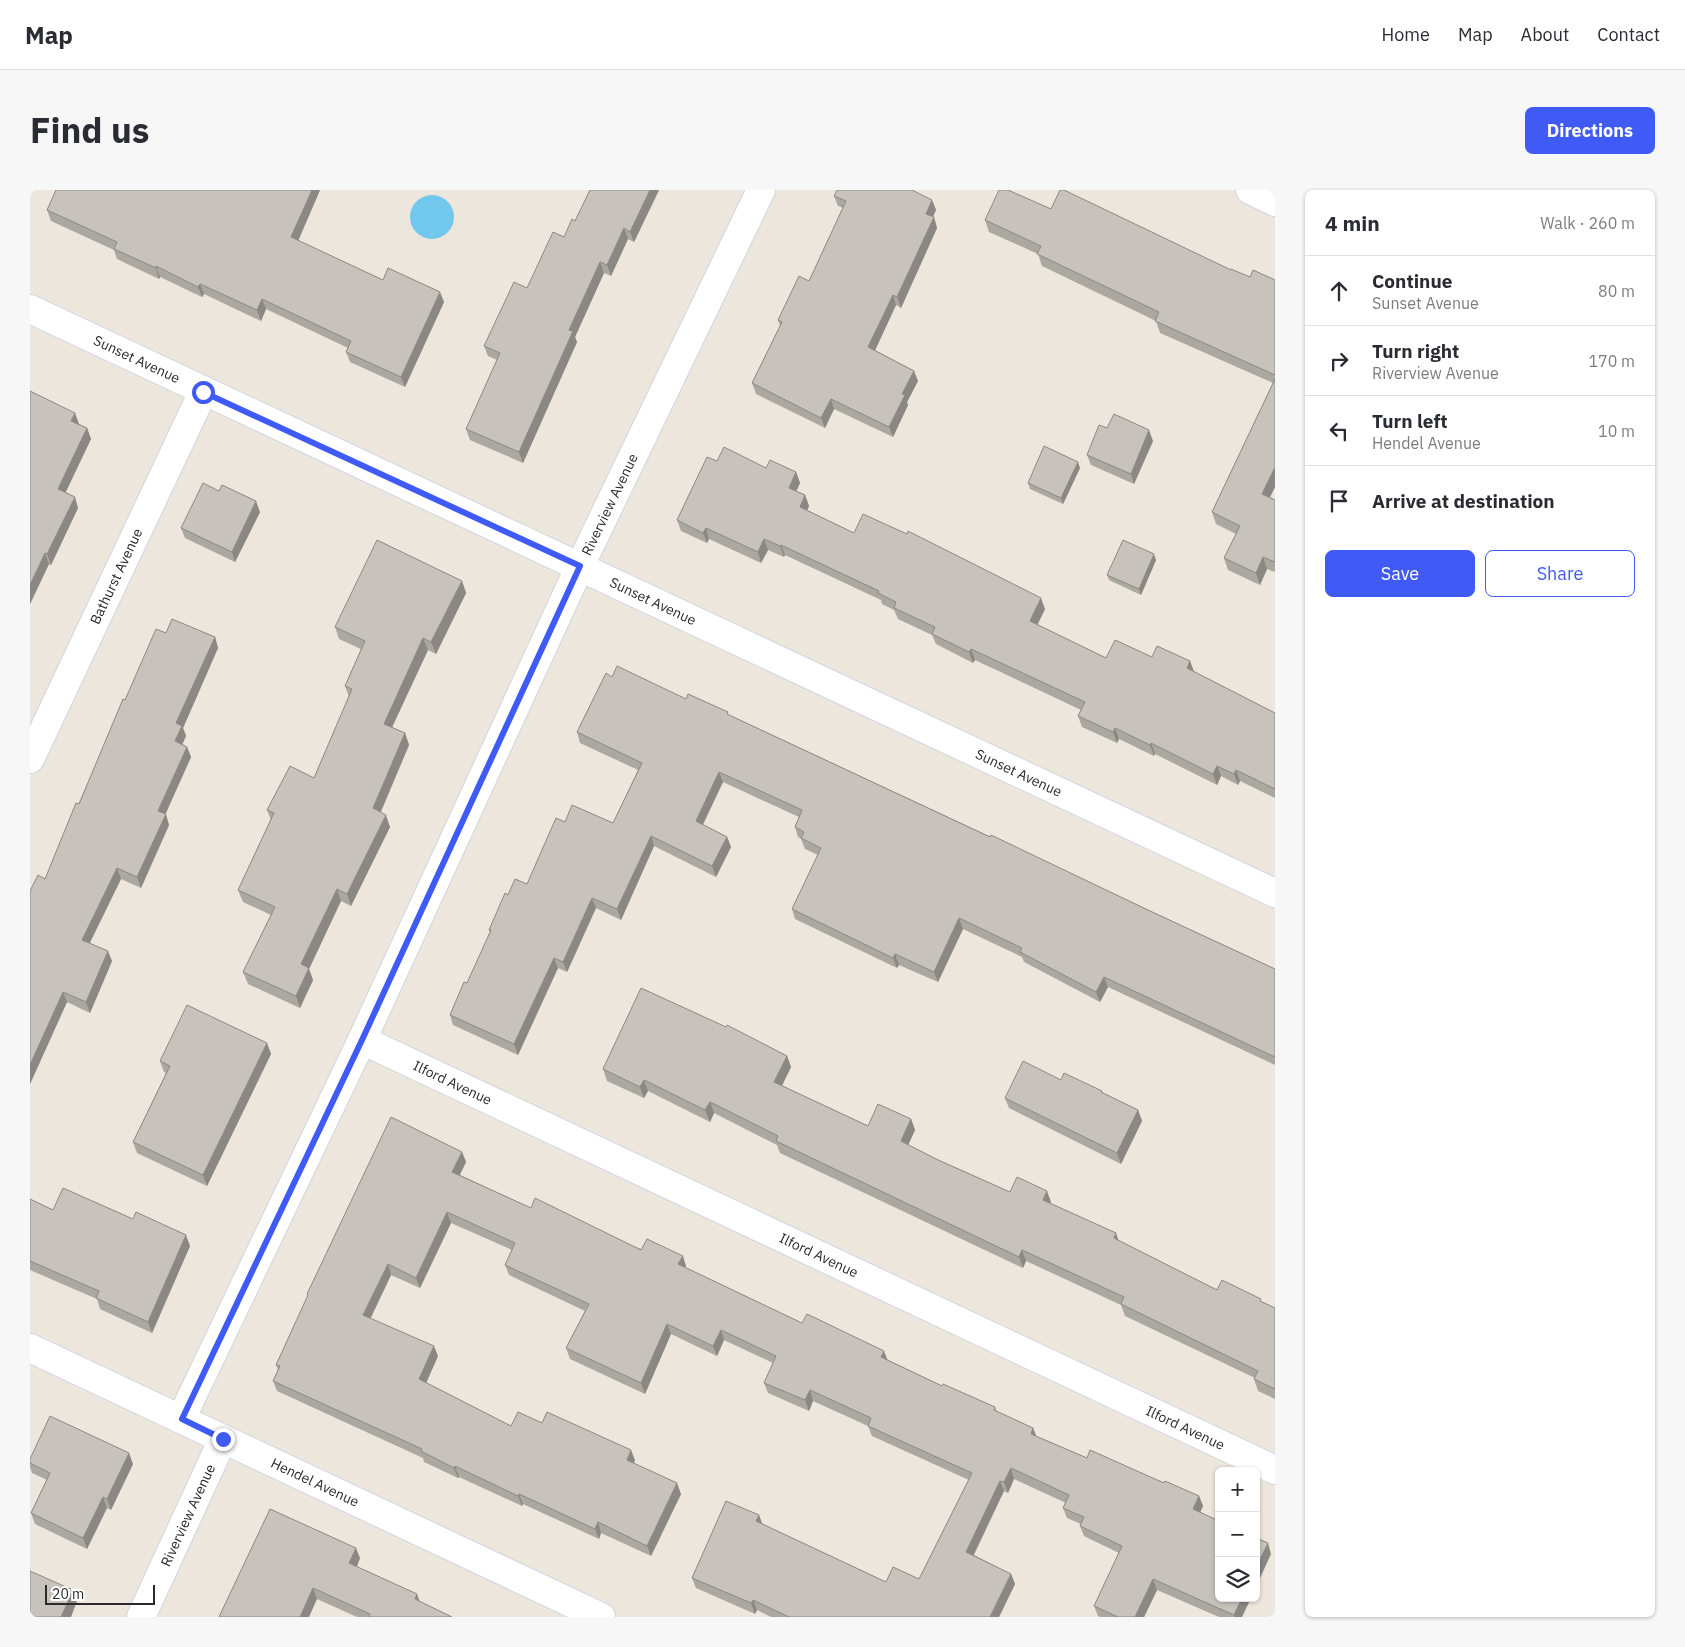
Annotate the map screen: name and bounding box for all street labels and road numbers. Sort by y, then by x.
street label: Sunset Avenue [91,331,183,387]
street label: Riverview Avenue [577,450,642,558]
street label: Bathurst Avenue [86,525,147,627]
street label: Sunset Avenue [607,573,699,629]
street label: Sunset Avenue [972,745,1065,801]
street label: Ilford Avenue [410,1056,495,1109]
street label: Ilford Avenue [777,1229,861,1282]
street label: Ilford Avenue [1143,1401,1228,1454]
street label: Hendel Avenue [268,1454,362,1511]
street label: Riverview Avenue [156,1461,219,1569]

